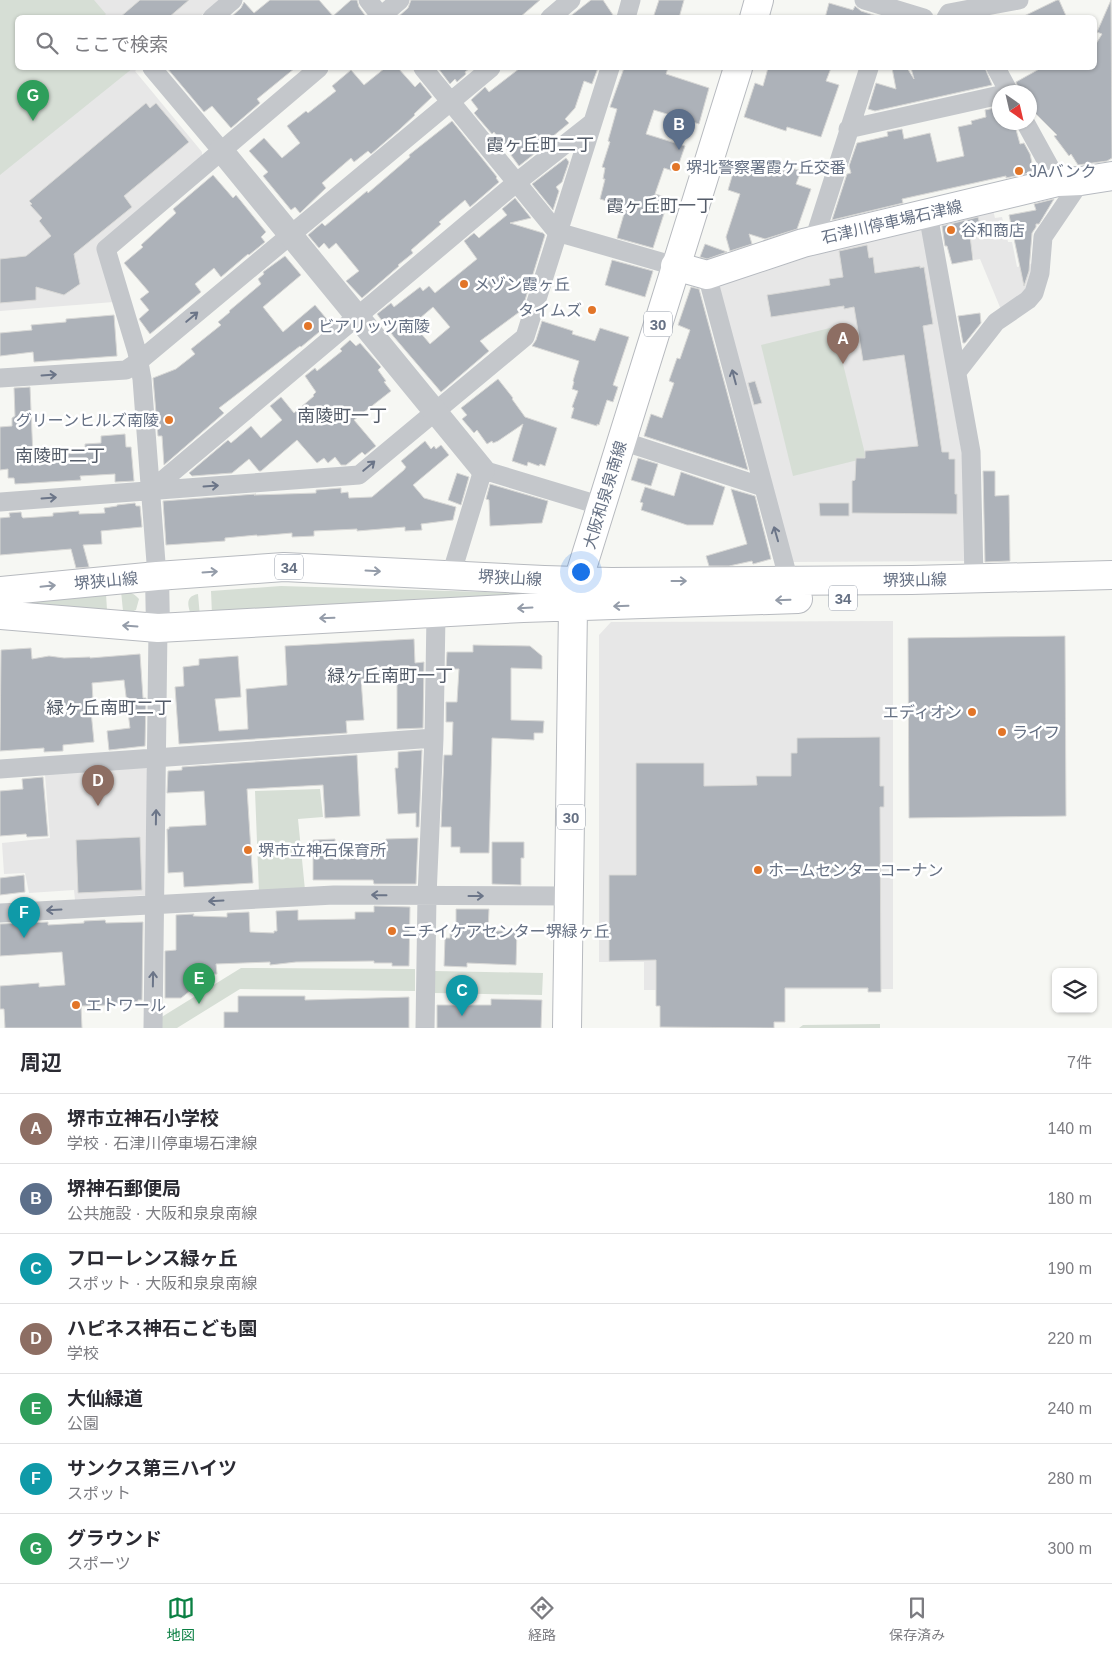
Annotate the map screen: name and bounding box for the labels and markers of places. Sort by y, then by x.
pin: G [17,80,49,121]
pin: B [663,109,695,150]
place label: 堺北警察署霞ケ丘交番 [686,159,846,176]
marker: 堺北警察署霞ケ丘交番 [670,161,682,173]
place label: JAバンク [1029,163,1096,180]
marker: JAバンク [1013,165,1025,177]
place label: 谷和商店 [961,222,1025,239]
marker: 谷和商店 [945,224,957,236]
place label: メゾン霞ヶ丘 [474,276,570,293]
marker: メゾン霞ヶ丘 [458,278,470,290]
place label: タイムズ [518,302,582,319]
marker: タイムズ [586,304,598,316]
place label: ビアリッツ南陵 [318,318,430,335]
marker: ビアリッツ南陵 [302,320,314,332]
pin: A [827,323,859,364]
place label: グリーンヒルズ南陵 [16,412,159,429]
marker: グリーンヒルズ南陵 [163,414,175,426]
place label: エディオン [883,704,962,721]
marker: エディオン [966,706,978,718]
place label: ライフ [1012,724,1060,741]
marker: ライフ [996,726,1008,738]
pin: D [82,765,114,806]
place label: 堺市立神石保育所 [258,842,386,859]
marker: 堺市立神石保育所 [242,844,254,856]
place label: ホームセンターコーナン [768,862,944,879]
marker: ホームセンターコーナン [752,864,764,876]
pin: F [8,897,40,938]
place label: ニチイケアセンター堺緑ヶ丘 [402,923,610,940]
marker: ニチイケアセンター堺緑ヶ丘 [386,925,398,937]
pin: E [183,963,215,1004]
pin: C [446,975,478,1016]
place label: エトワール [86,997,166,1014]
marker: エトワール [70,999,82,1011]

